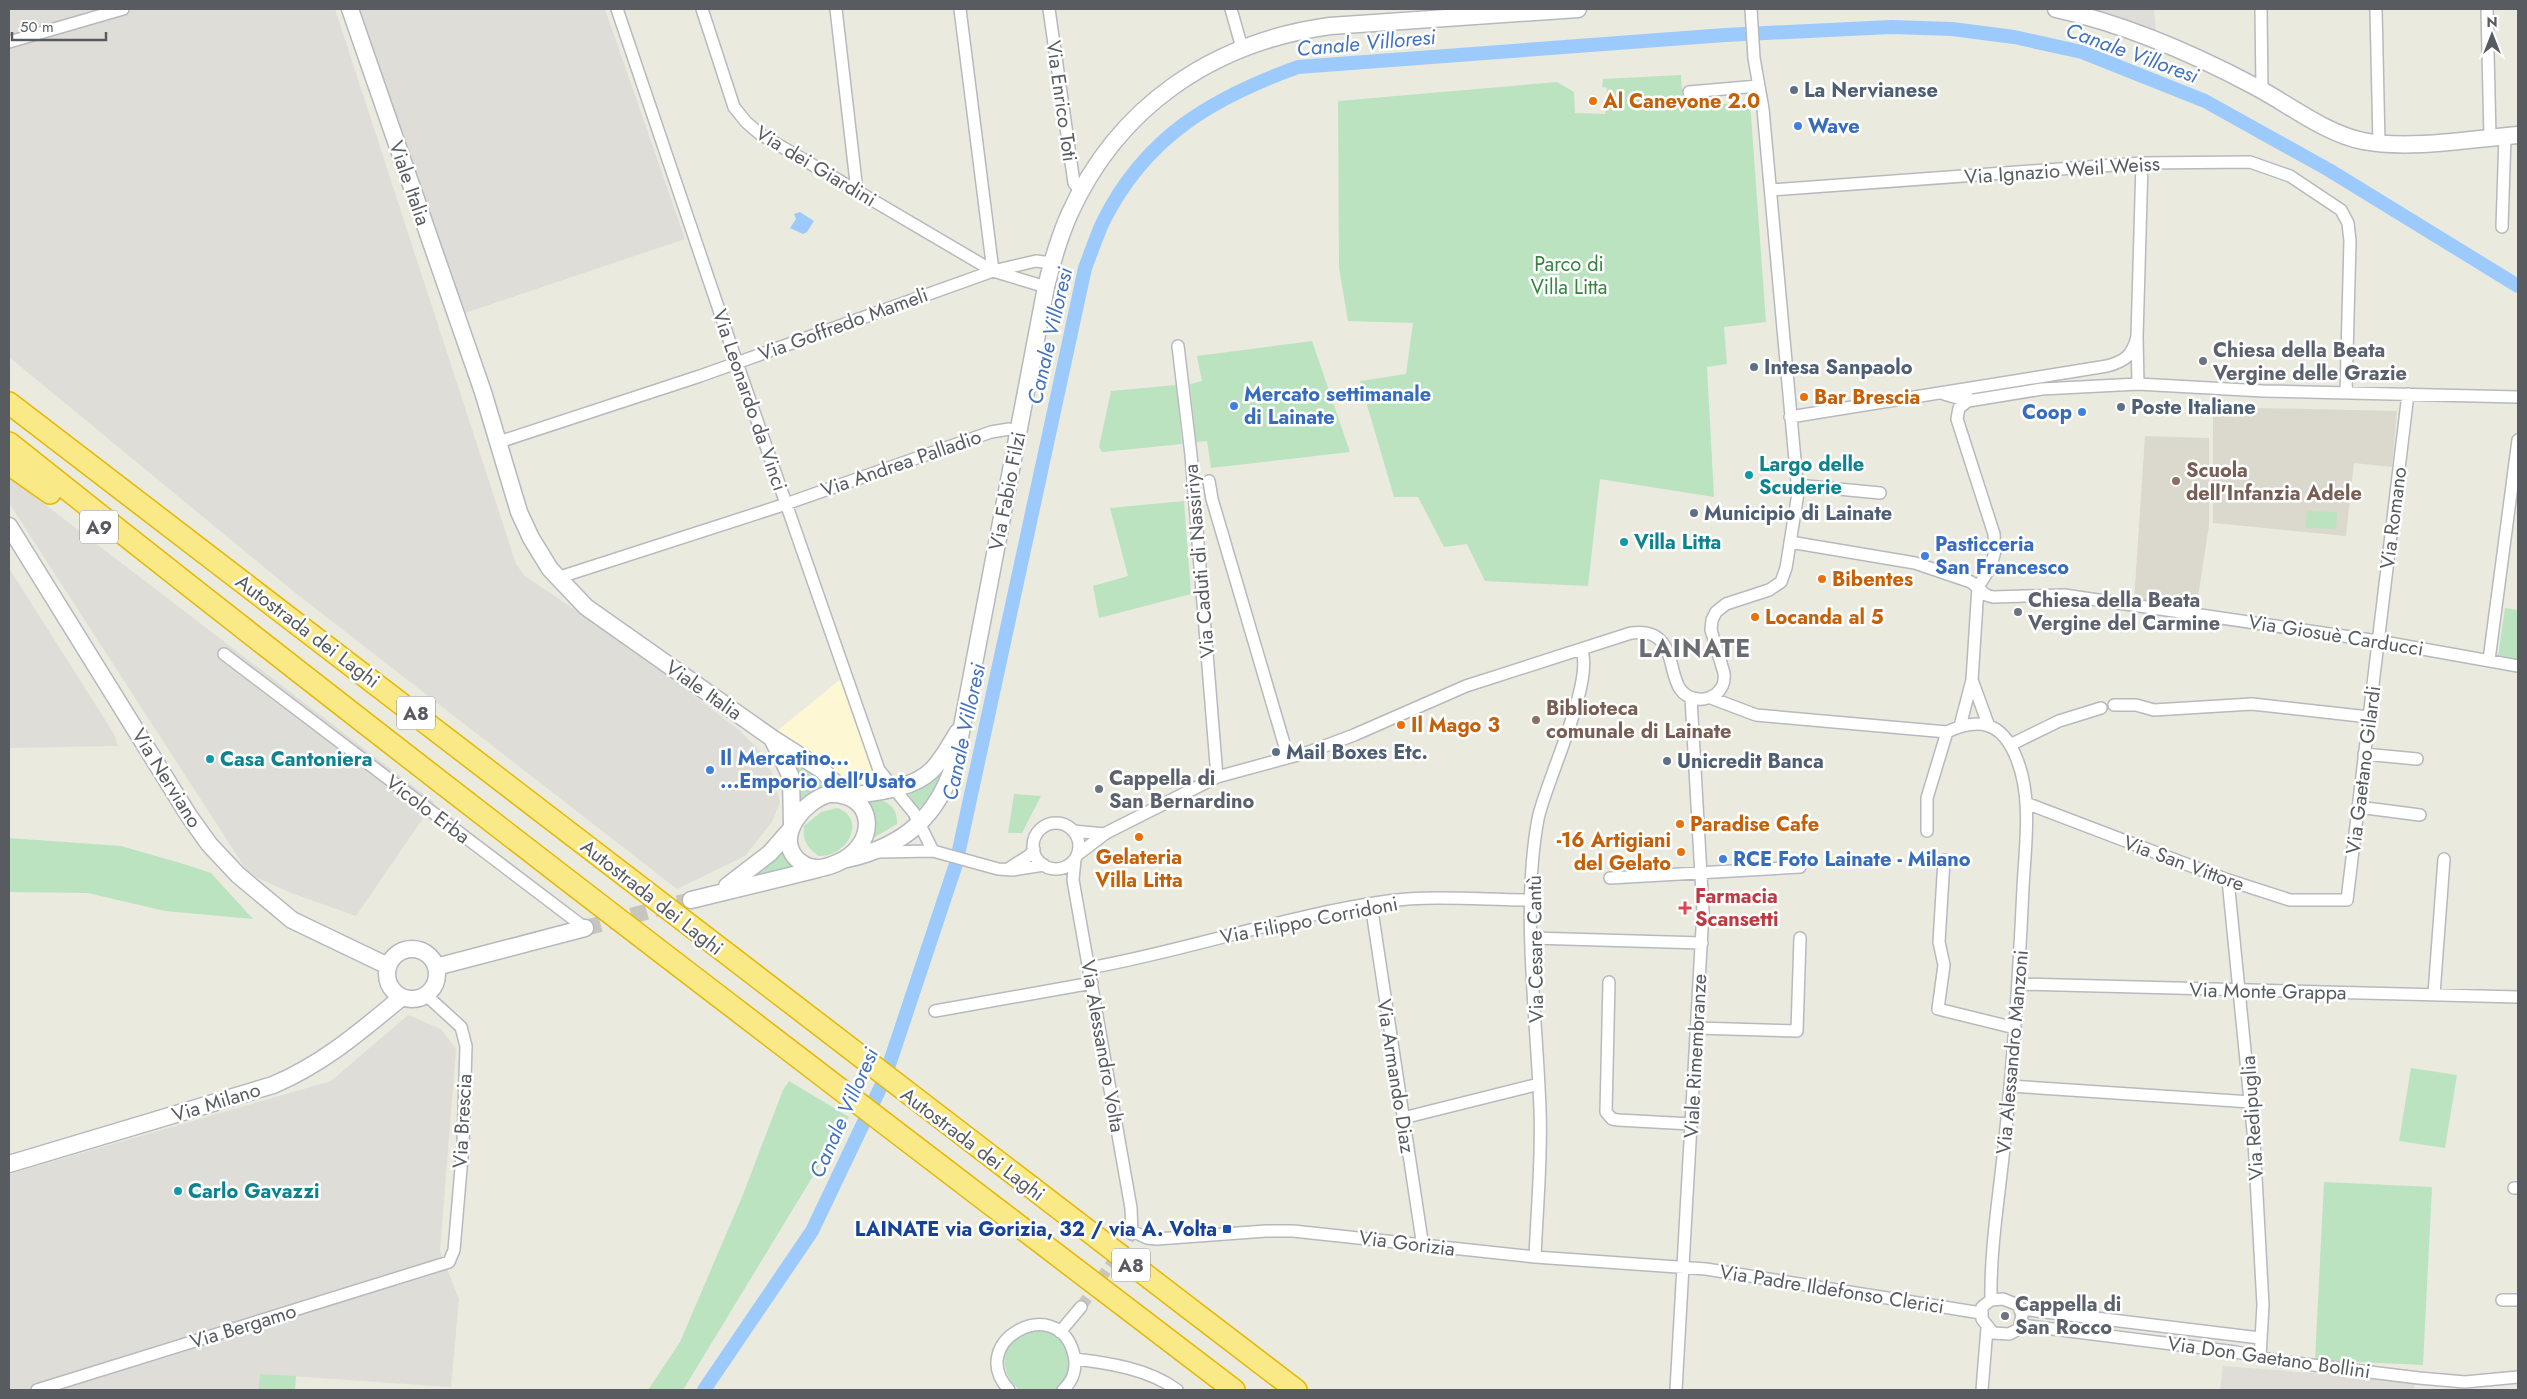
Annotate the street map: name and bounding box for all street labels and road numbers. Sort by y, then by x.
street label: Via Enrico Toti [1039,39,1084,164]
street label: Via dei Giardini [750,119,882,214]
street label: Viale Italia [382,137,438,229]
street label: Via Ignazio Weil Weiss [1963,149,2161,192]
street label: Via Goffredo Mameli [754,280,932,369]
street label: Via Leonardo da Vinci [705,306,794,495]
street label: Via Andrea Palladio [817,422,985,505]
street label: Via Fabio Filzi [982,429,1033,553]
street label: Via Caduti di Nassiriya [1177,463,1222,659]
street label: Via Romano [2373,465,2414,571]
road number: A9 [80,511,118,544]
street label: Autostrada dei Laghi [229,567,386,695]
street label: Via Giosuè Carducci [2246,607,2426,664]
street label: Viale Italia [659,653,748,727]
street label: Via Gaetano Gilardi [2339,684,2388,856]
road number: A8 [397,696,435,730]
street label: Via Nerviano [125,723,209,834]
street label: Vicolo Erba [379,768,476,851]
street label: Via San Vittore [2119,828,2248,899]
street label: Autostrada dei Laghi [574,832,729,962]
street label: Via Cesare Cantù [1520,875,1551,1023]
street label: Via Filippo Corridoni [1218,889,1400,952]
street label: Via Alessandro Manzoni [1989,949,2036,1155]
street label: Via Alessandro Volta [1073,958,1132,1135]
street label: Viale Rimembranze [1677,973,1714,1139]
street label: Via Monte Grappa [2189,976,2347,1007]
street label: Via Armando Diaz [1369,997,1422,1155]
street label: Via Redipuglia [2234,1055,2271,1181]
street label: Via Brescia [446,1073,479,1169]
street label: Via Milano [168,1075,264,1130]
street label: Autostrada dei Laghi [894,1080,1051,1208]
street label: Via Gorizia [1357,1223,1457,1264]
road number: A8 [1112,1248,1150,1282]
street label: Via Padre Ildefonso Clerici [1718,1257,1946,1322]
street label: Via Bergamo [187,1297,300,1356]
street label: Via Don Gaetano Bollini [2166,1329,2372,1386]

